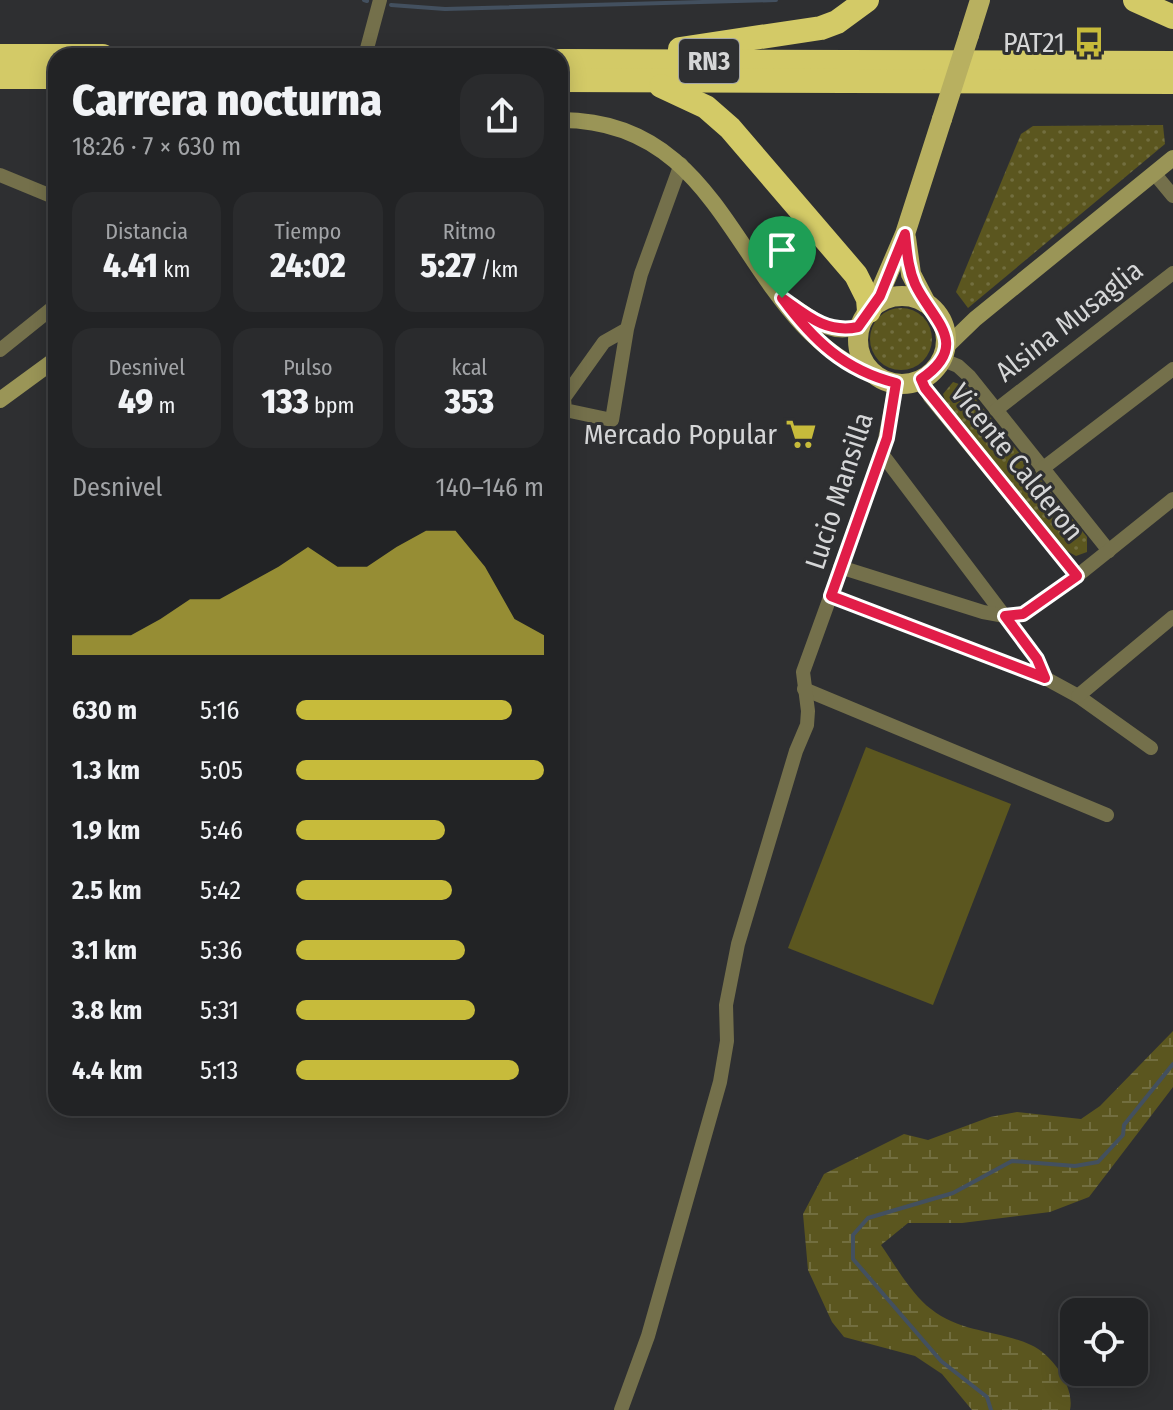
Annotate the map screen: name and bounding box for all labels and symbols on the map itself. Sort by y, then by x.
bus stop icon: PAT21 [1072,25,1106,59]
place label: PAT21 [1003,26,1065,59]
road number: RN3 [679,39,739,83]
pin [748,216,816,298]
street label: Alsina Musaglia [989,253,1149,389]
street label: Vicente Calderon [944,377,1090,547]
street label: Lucio Mansilla [798,409,880,573]
supermarket icon: Mercado Popular [784,417,818,451]
place label: Mercado Popular [584,418,777,451]

